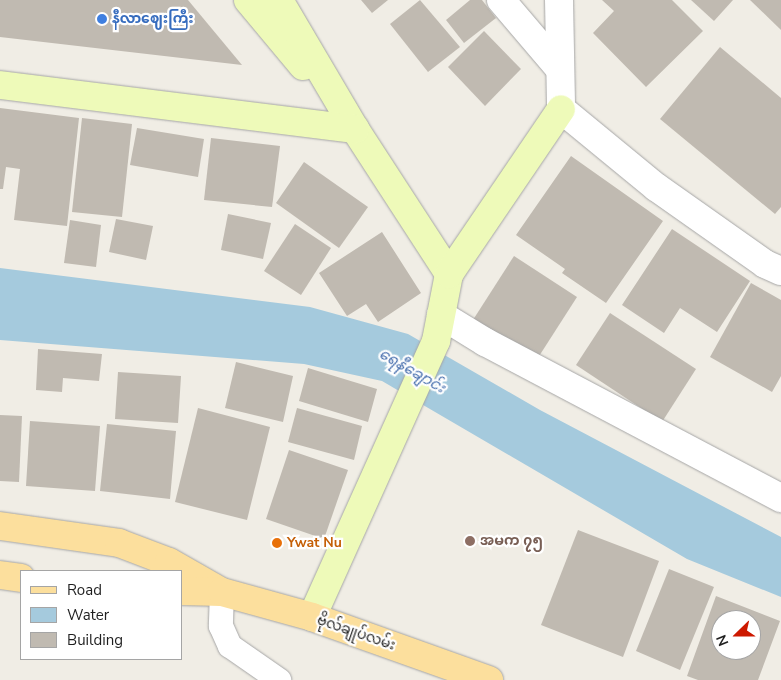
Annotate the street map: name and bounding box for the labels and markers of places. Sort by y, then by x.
place label: နီလာ‌ဈေးကြီး [112,11,194,27]
marker: နီလာ‌ဈေးကြီး [96,13,108,25]
place label: အမက ၇၅ [480,533,543,549]
place label: Ywat Nu [287,535,342,551]
marker: အမက ၇၅ [464,535,476,547]
marker: Ywat Nu [271,537,283,549]

